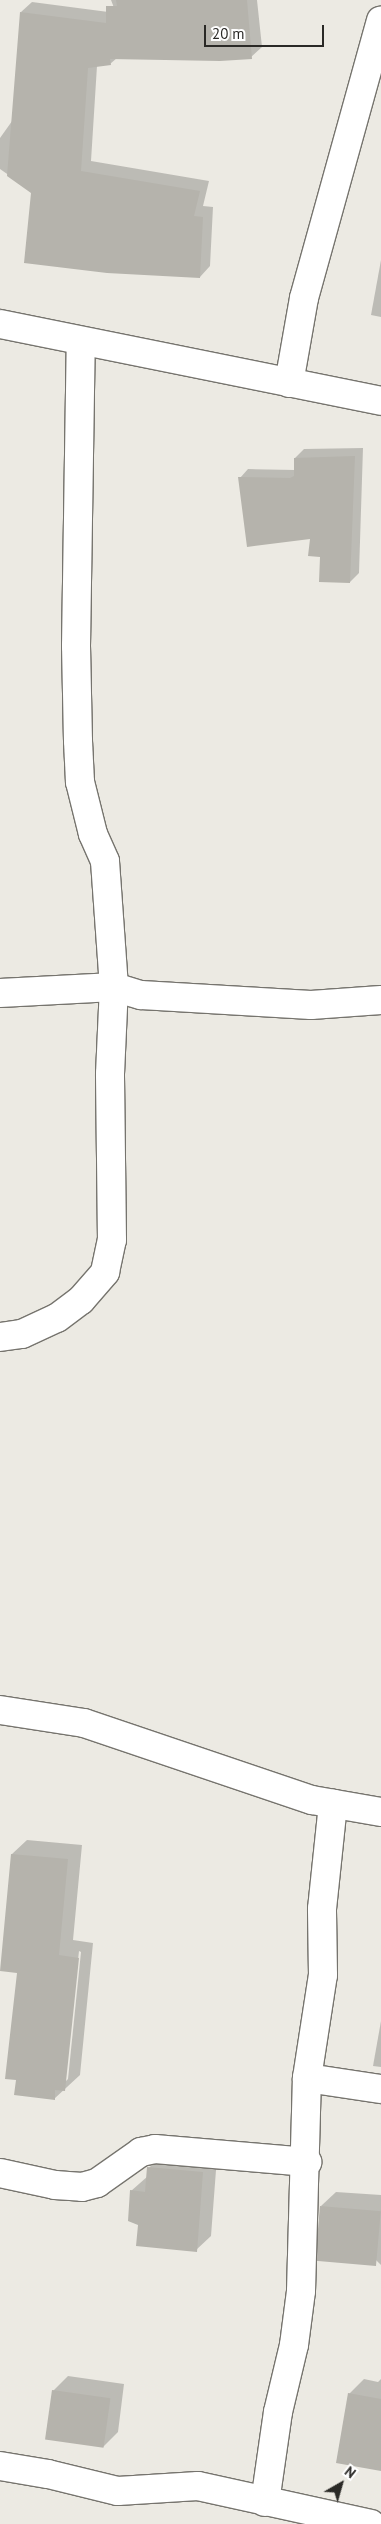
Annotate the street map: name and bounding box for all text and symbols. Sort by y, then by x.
scale bar [206,15,326,47]
text: 20 m [212,24,245,43]
north arrow [316,2459,366,2509]
text: N [341,2462,359,2482]

